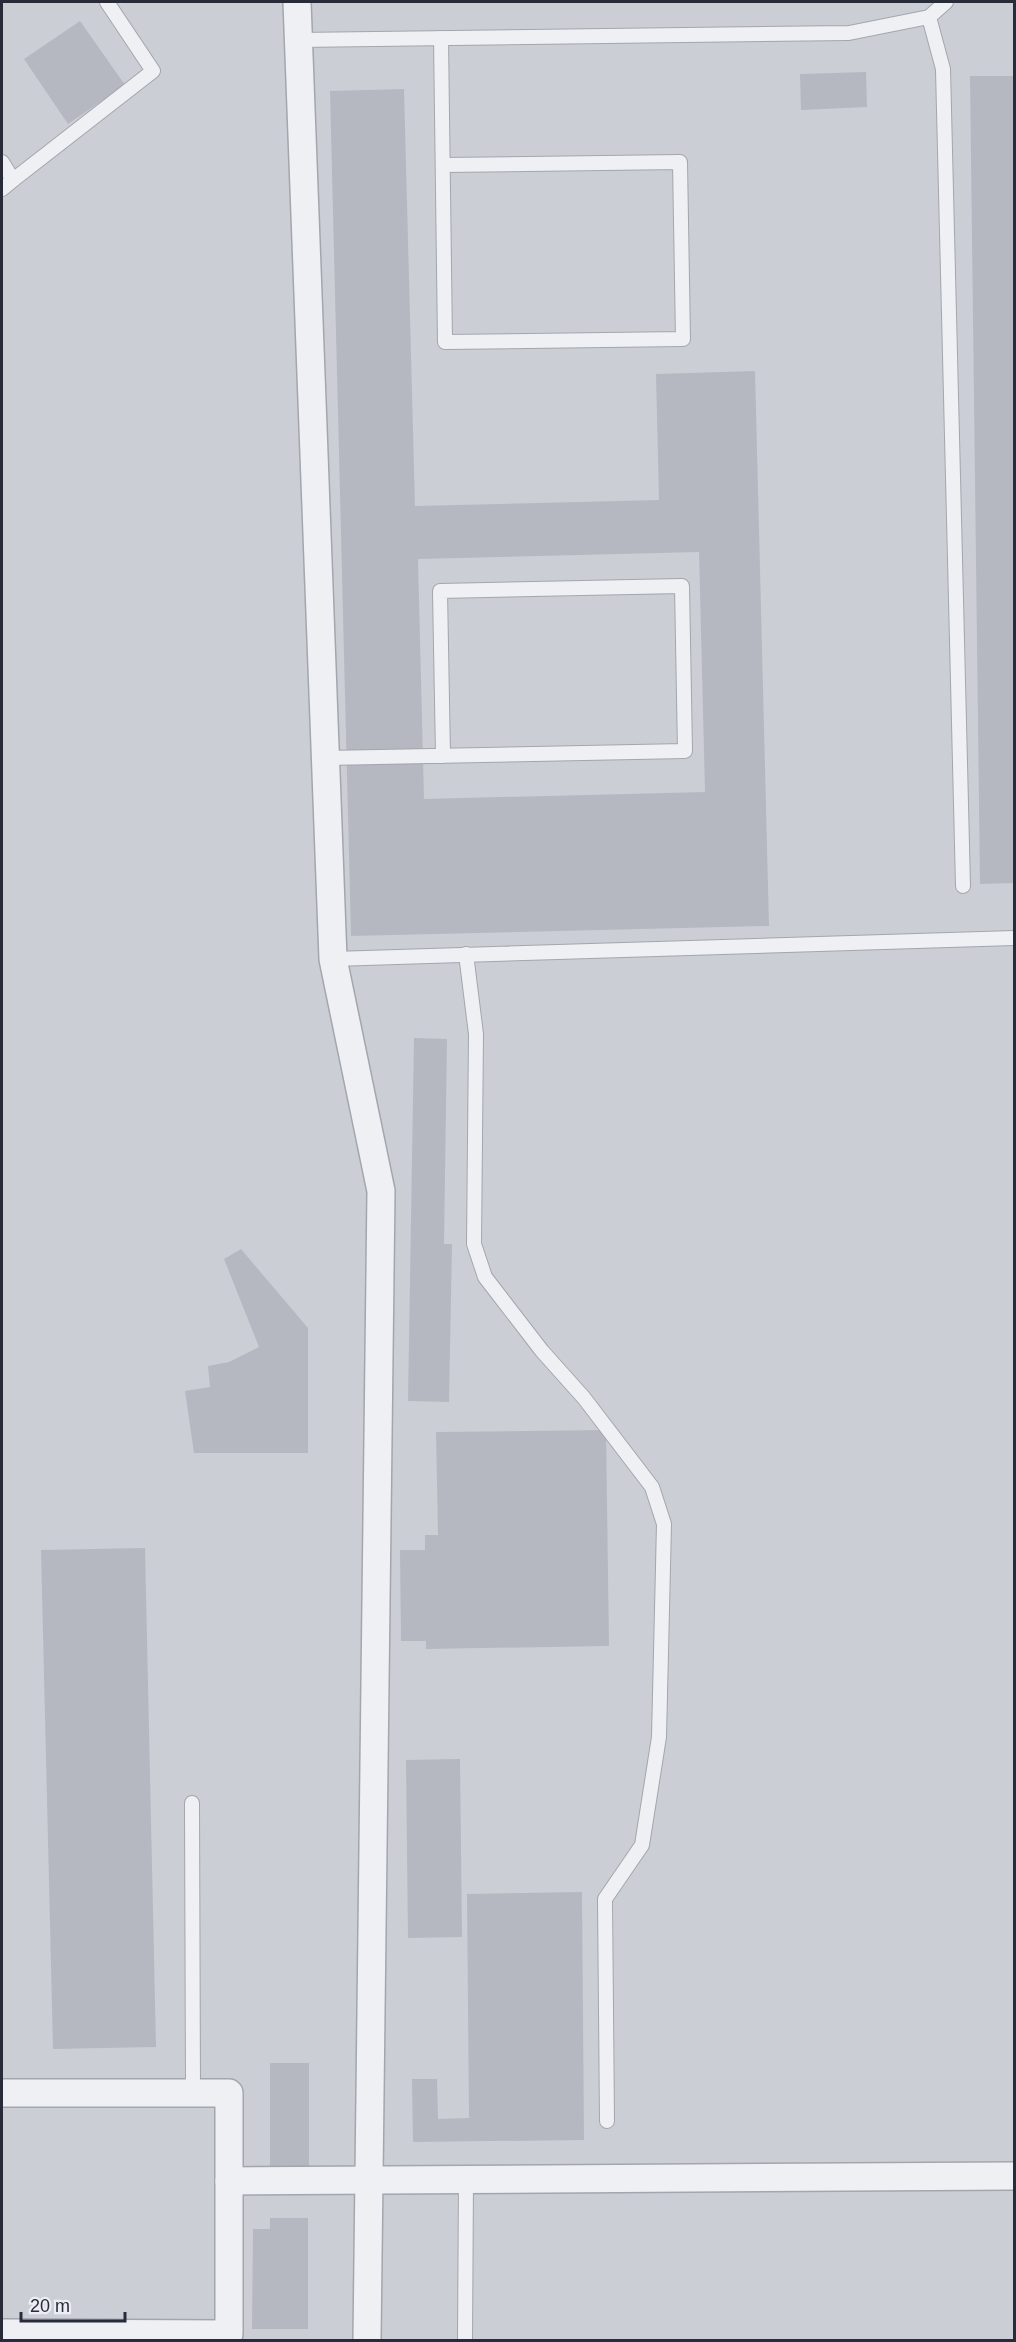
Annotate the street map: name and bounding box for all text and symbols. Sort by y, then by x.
scale bar [21,2285,124,2323]
text: 20 m [30,2296,70,2316]

